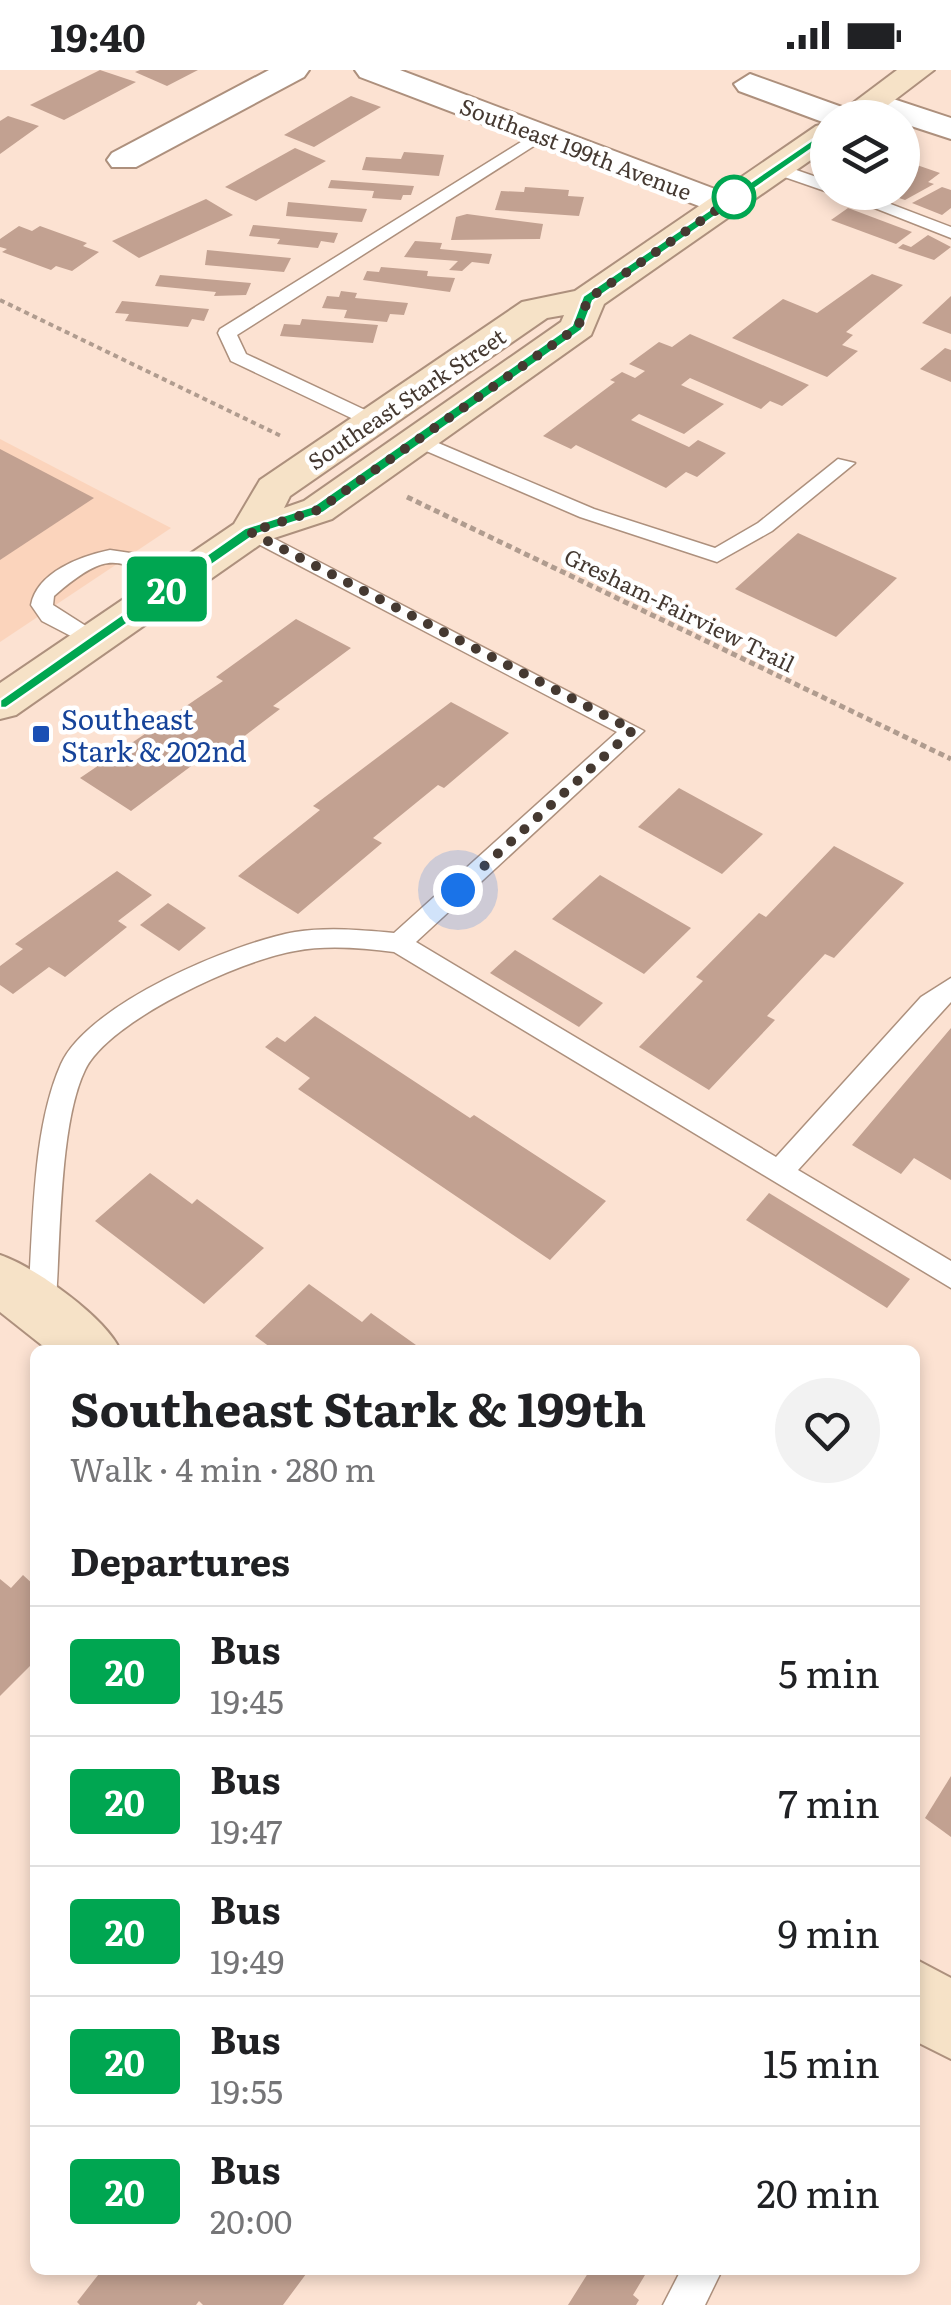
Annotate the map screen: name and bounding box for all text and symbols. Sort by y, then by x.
text: 19:40 [50,7,146,64]
street label: Southeast 199th Avenue [455,89,697,207]
map controls [810,100,920,210]
button: layers [810,100,920,210]
unlabelled marker [713,176,755,218]
street label: Southeast Stark Street [300,319,512,477]
street label: Gresham-Fairview Trail [559,539,801,679]
line badge: 20 [122,556,212,622]
text: 20 [147,563,187,615]
place label: Southeast Stark & 202nd [61,697,247,771]
marker: Southeast Stark & 202nd [30,723,52,745]
your location [433,865,483,915]
text: Southeast Stark & 199th [70,1371,646,1442]
button: heart [775,1378,880,1483]
text: Walk · 4 min · 280 m [70,1444,376,1492]
text: Departures [70,1531,290,1588]
text: Bus [210,1619,281,1676]
text: 5 min [778,1643,880,1700]
text: 20 [105,1645,145,1697]
text: 19:45 [210,1676,284,1724]
text: Bus [210,1749,281,1806]
text: 7 min [778,1773,880,1830]
text: 20 [105,1775,145,1827]
text: 19:47 [210,1806,283,1854]
text: Bus [210,1879,281,1936]
text: 9 min [778,1903,880,1960]
text: 20 [105,1905,145,1957]
text: 19:49 [210,1936,284,1984]
text: Bus [210,2009,281,2066]
text: 15 min [763,2033,880,2090]
text: 20 [105,2035,145,2087]
text: 19:55 [210,2066,283,2114]
text: Bus [210,2139,281,2196]
text: 20 min [756,2163,880,2220]
text: 20 [105,2165,145,2217]
text: 20:00 [210,2196,292,2244]

